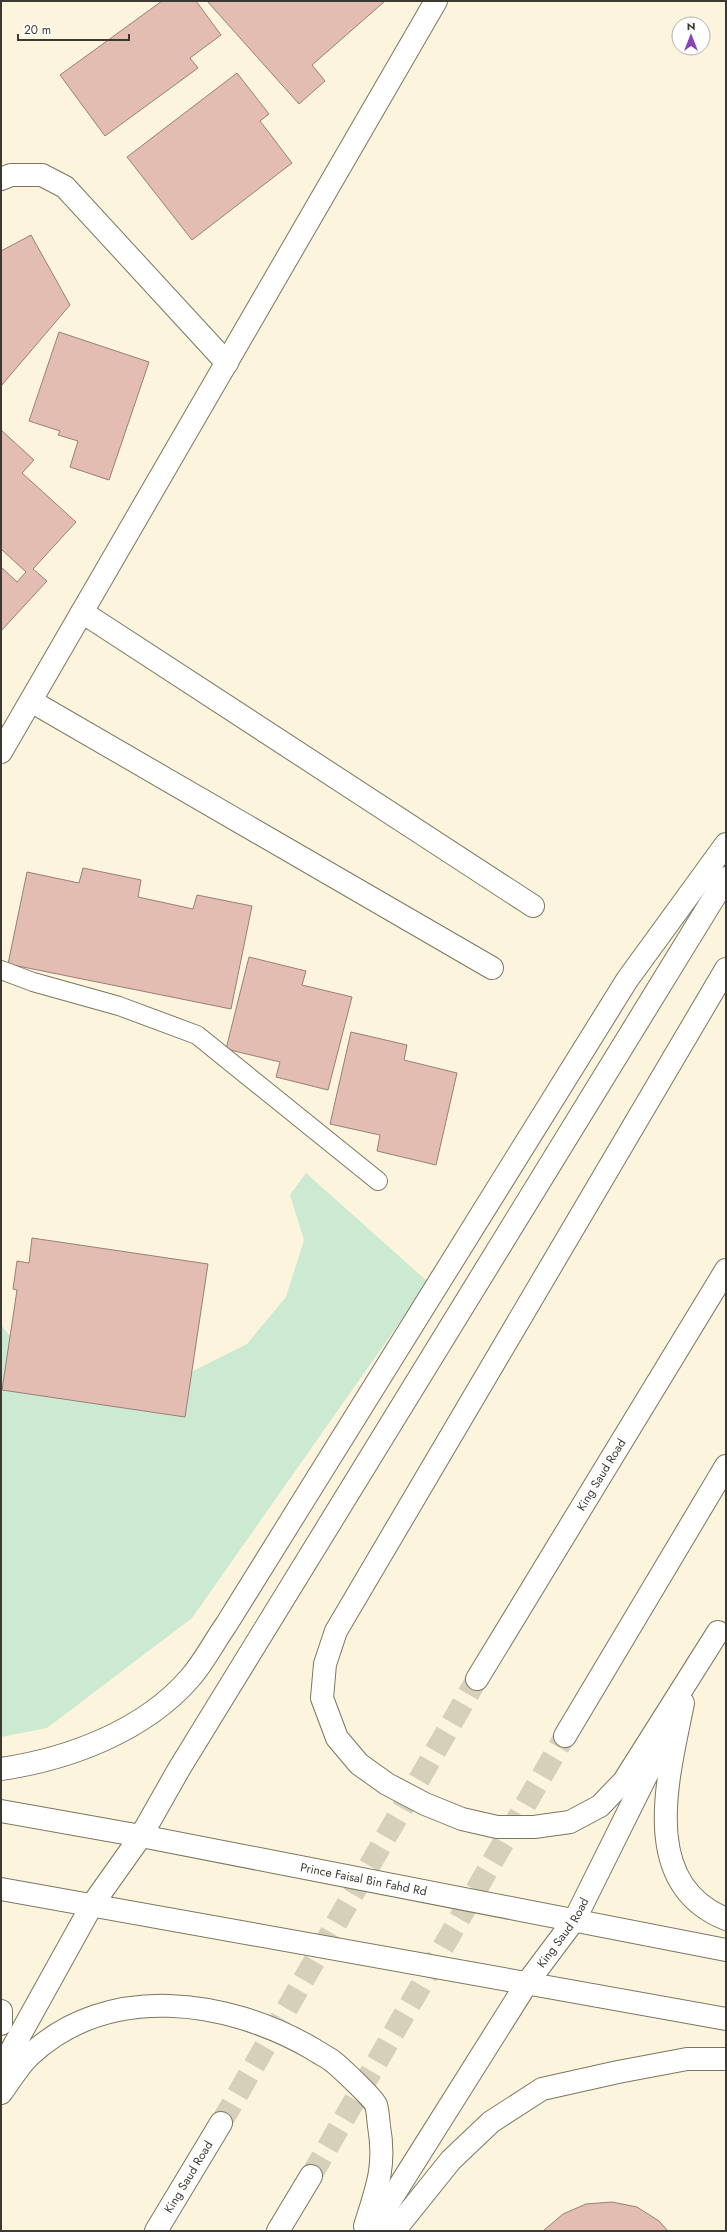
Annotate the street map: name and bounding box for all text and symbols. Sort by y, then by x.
scale bar [18,16,129,42]
north arrow [671,16,711,56]
text: N [687,18,695,34]
text: 20 m [24,21,51,39]
street label: King Saud Road [572,1435,630,1514]
street label: Prince Faisal Bin Fahd Rd [299,1858,428,1901]
street label: King Saud Road [532,1895,593,1971]
street label: King Saud Road [160,2137,217,2217]

